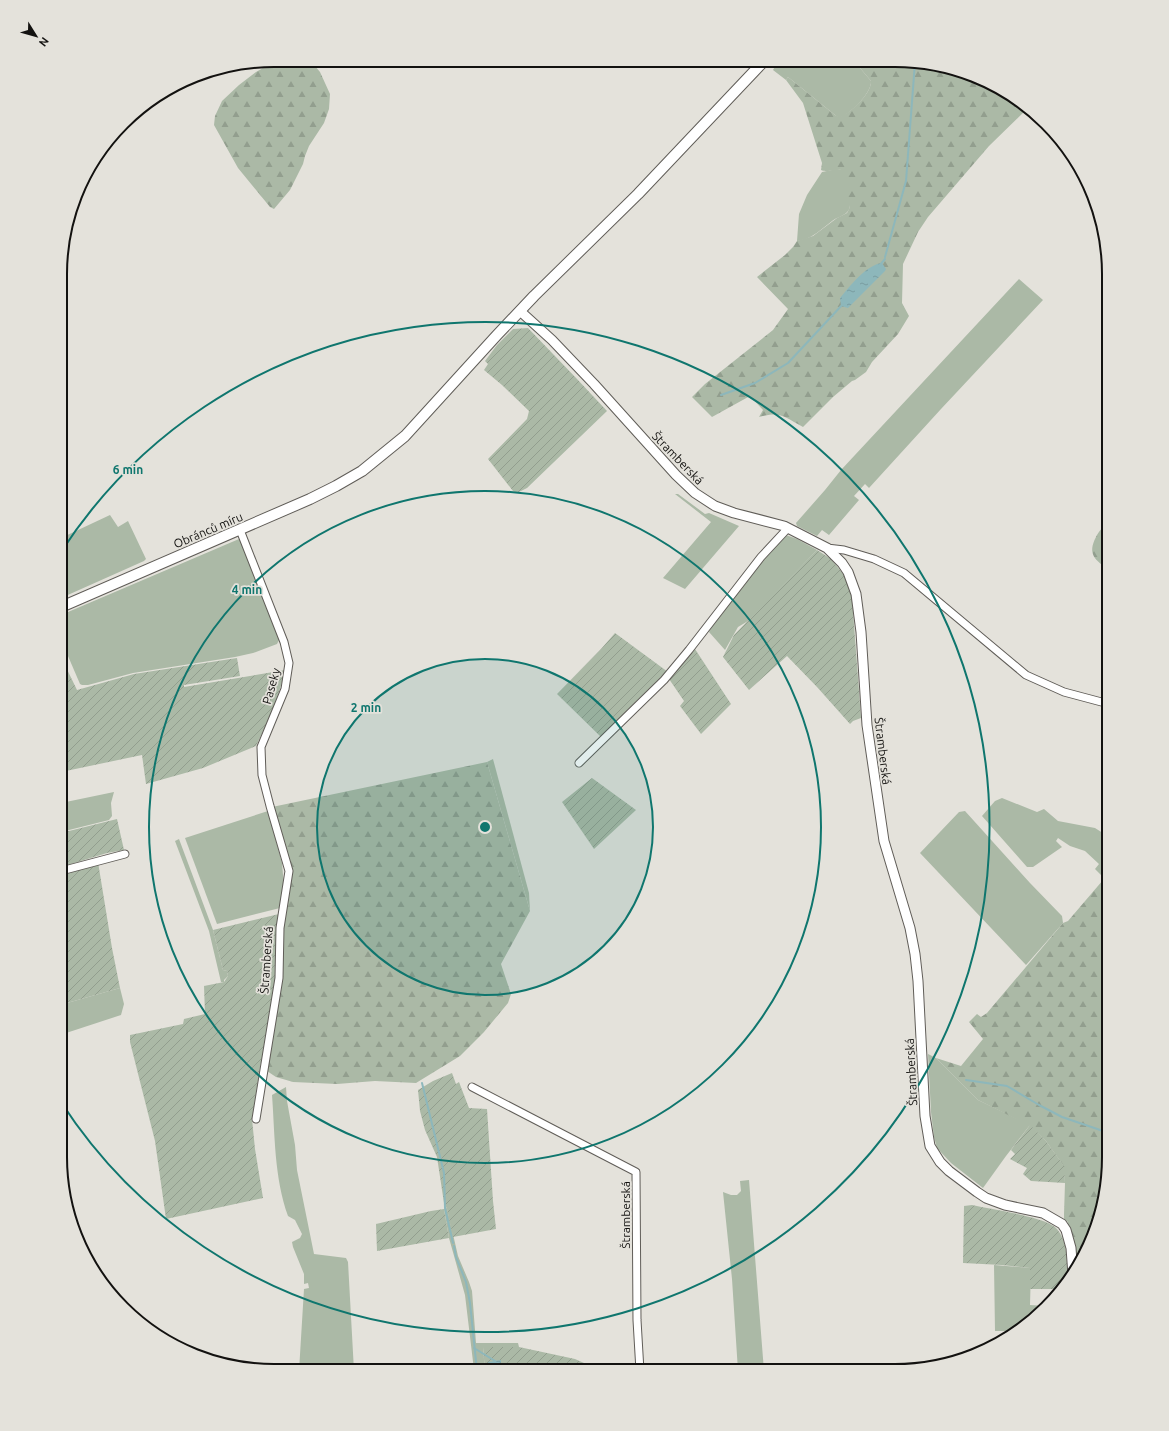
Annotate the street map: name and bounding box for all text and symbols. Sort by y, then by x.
north arrow [16,16,56,56]
text: N [37,35,51,49]
street label: Štramberská [650,429,706,487]
text: 6 min [113,463,143,476]
street label: Obránců míru [172,510,244,550]
text: 4 min [232,583,262,596]
street label: Paseky [260,666,282,706]
text: 2 min [351,701,381,714]
street label: Štramberská [872,717,894,785]
centre of rings [478,820,492,834]
street label: Štramberská [257,926,275,994]
street label: Štramberská [903,1038,919,1106]
street label: Štramberská [619,1181,632,1249]

